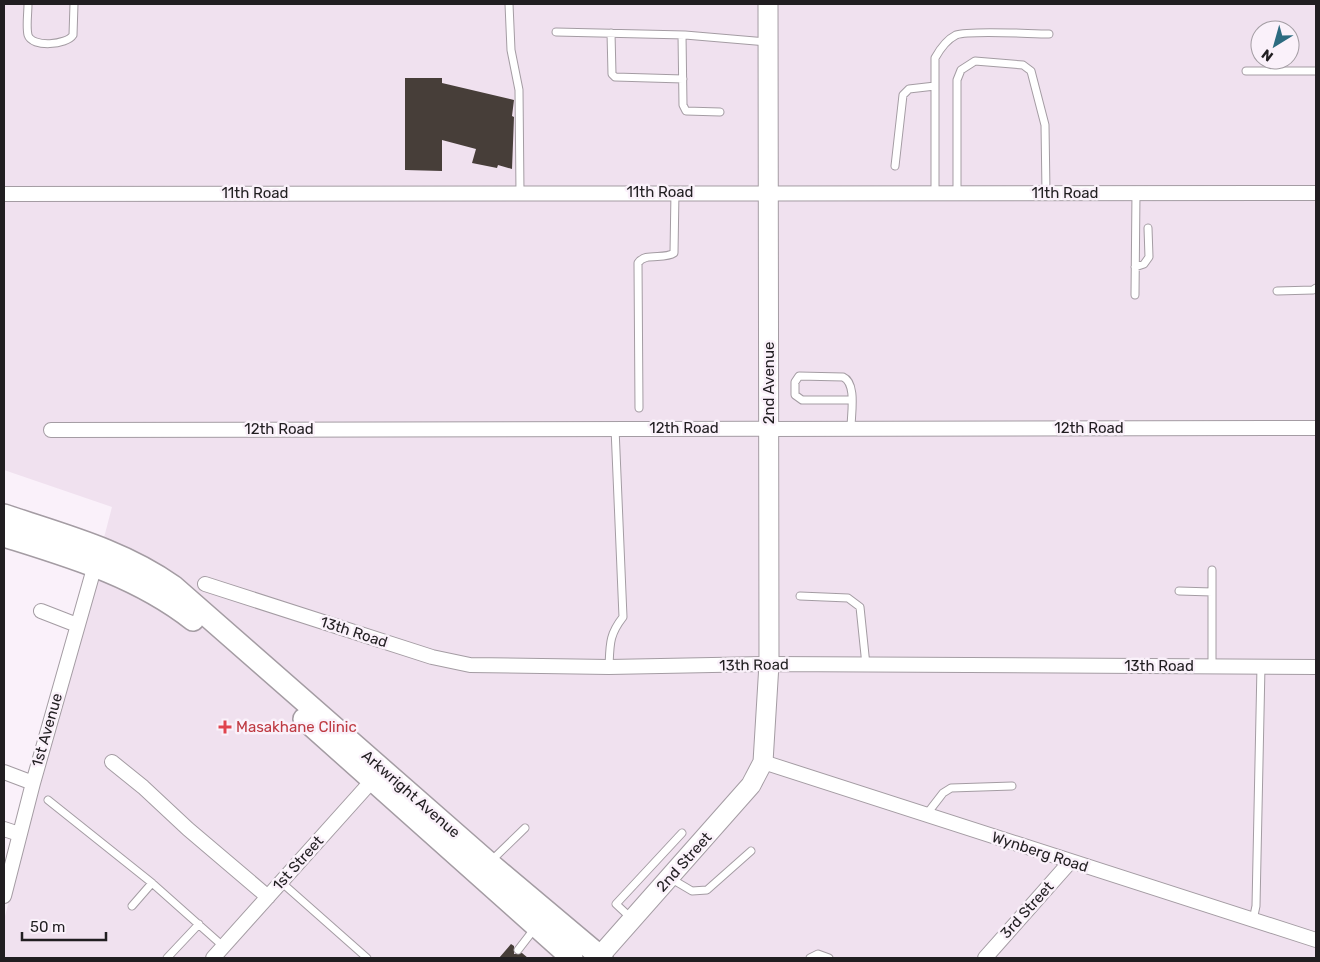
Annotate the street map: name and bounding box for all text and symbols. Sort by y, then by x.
north arrow [1250,20,1300,70]
text: N [1258,45,1277,65]
street label: 11th Road [626,183,694,201]
street label: 11th Road [221,184,289,202]
street label: 11th Road [1031,184,1099,202]
street label: 2nd Avenue [760,342,778,424]
street label: 12th Road [649,419,719,437]
street label: 12th Road [1054,419,1124,437]
street label: 12th Road [244,420,314,438]
street label: 13th Road [318,613,390,651]
street label: 13th Road [719,655,789,675]
street label: 13th Road [1124,657,1194,675]
street label: 1st Avenue [28,691,66,769]
place label: Masakhane Clinic [236,718,357,736]
marker: Masakhane Clinic [218,720,232,734]
street label: Arkwright Avenue [358,746,464,842]
street label: 2nd Street [653,828,715,895]
street label: Wynberg Road [989,828,1091,876]
street label: 1st Street [269,832,327,894]
street label: 3rd Street [997,878,1057,942]
scale bar [22,910,106,942]
text: 50 m [30,918,65,936]

